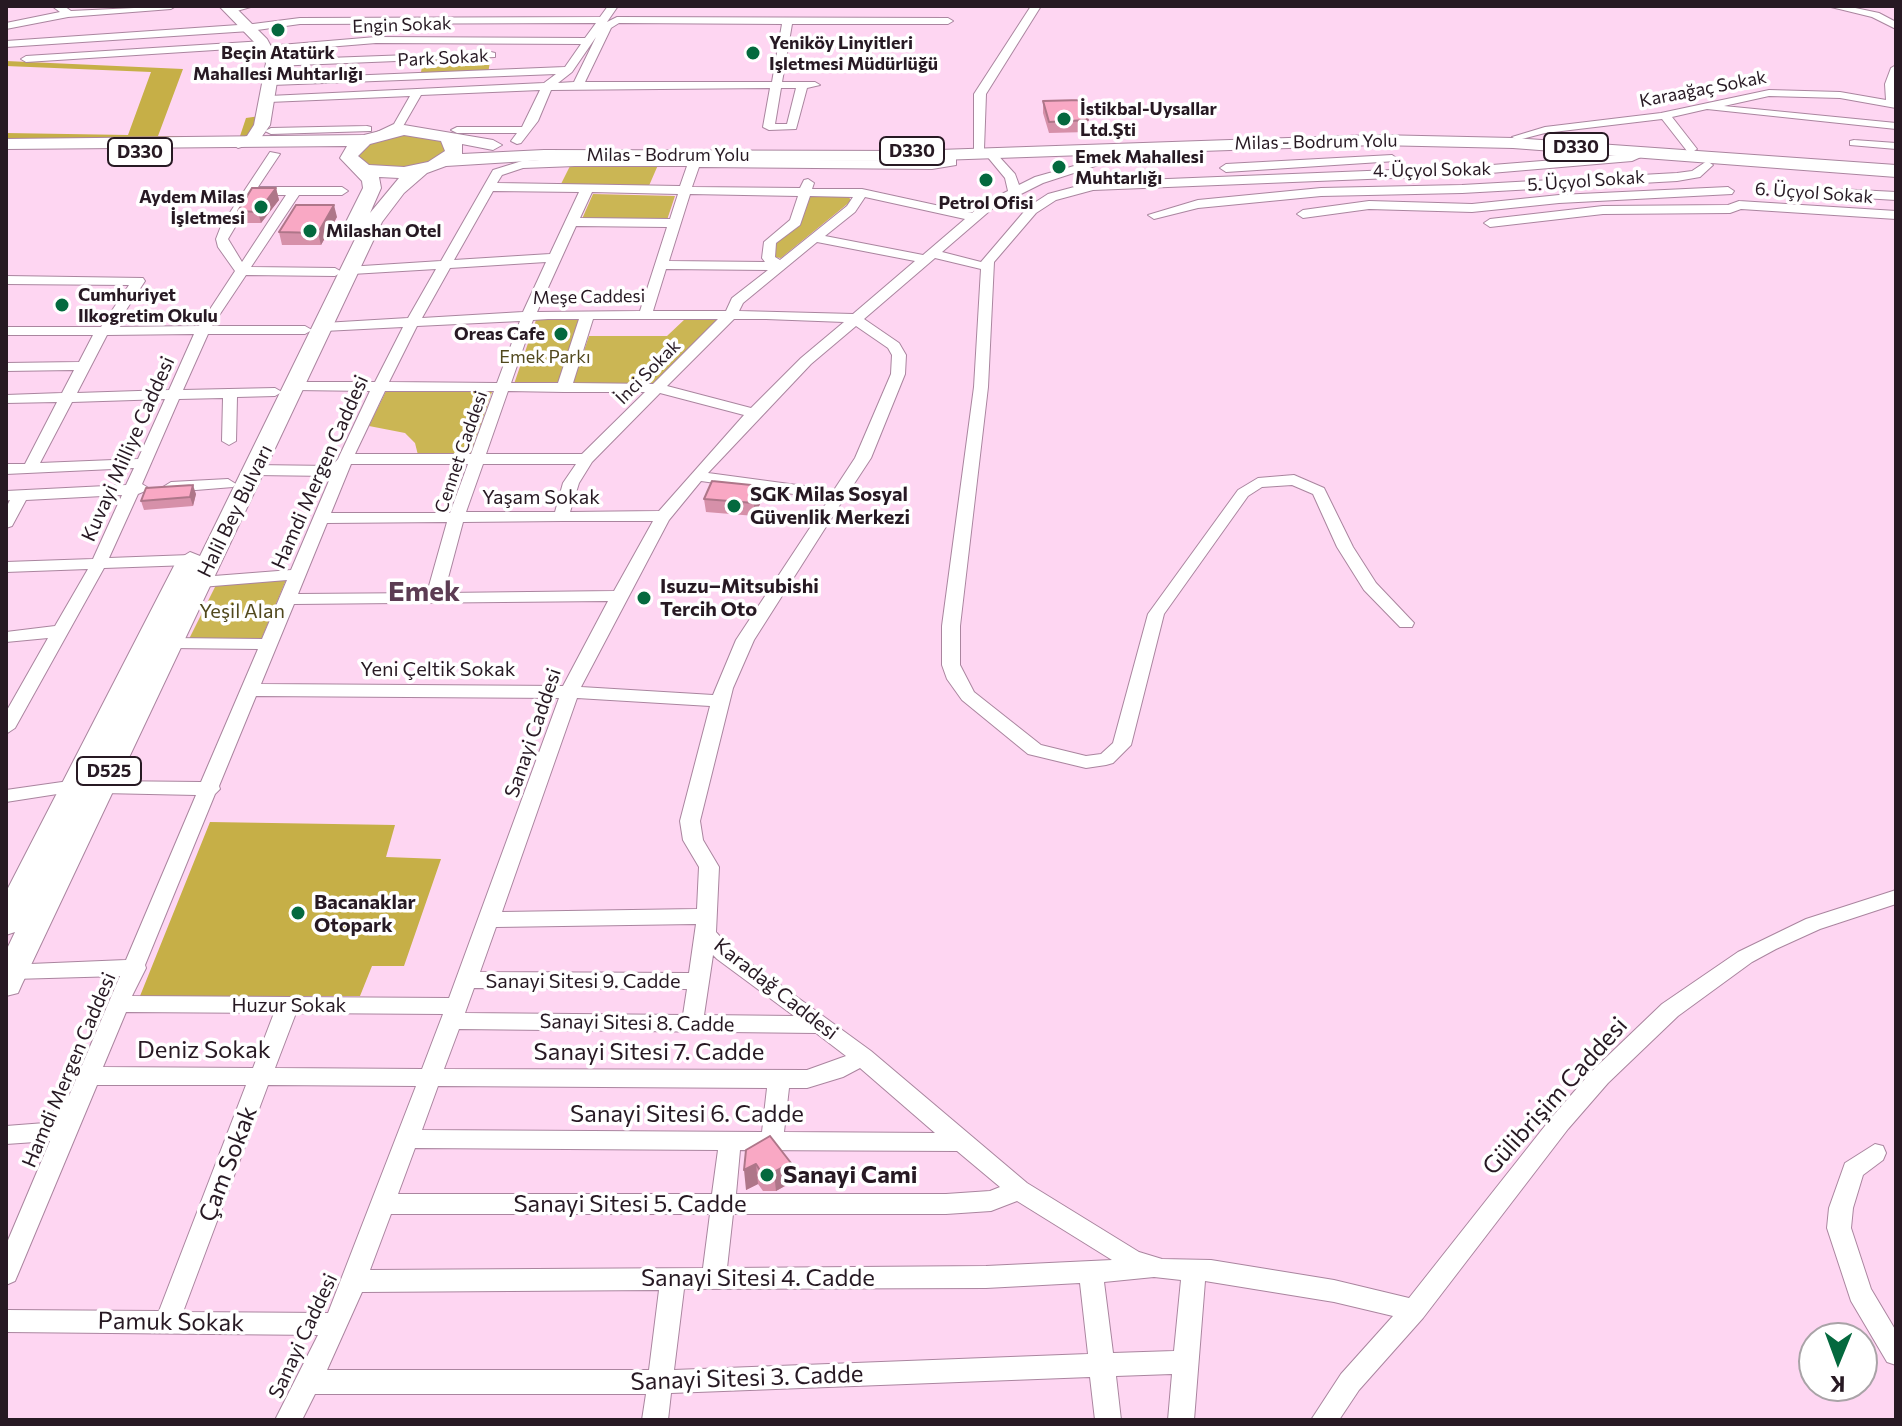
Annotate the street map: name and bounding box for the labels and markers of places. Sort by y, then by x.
marker: Beçin Atatürk Mahallesi Muhtarlığı [269,21,287,39]
place label: Yeniköy Linyitleri Işletmesi Müdürlüğü [769,32,938,74]
place label: Beçin Atatürk Mahallesi Muhtarlığı [193,42,363,84]
marker: Yeniköy Linyitleri Işletmesi Müdürlüğü [744,44,762,62]
place label: İstikbal-Uysallar Ltd.Şti [1080,98,1217,140]
marker: İstikbal-Uysallar Ltd.Şti [1055,110,1073,128]
place label: Emek Mahallesi Muhtarlığı [1075,146,1204,188]
marker: Emek Mahallesi Muhtarlığı [1050,158,1068,176]
marker: Petrol Ofisi [977,171,995,189]
place label: Aydem Milas İşletmesi [139,186,245,228]
place label: Petrol Ofisi [938,192,1034,214]
marker: Aydem Milas İşletmesi [252,198,270,216]
place label: Milashan Otel [326,220,441,242]
marker: Milashan Otel [301,222,319,240]
place label: Cumhuriyet Ilkogretim Okulu [78,284,218,326]
marker: Cumhuriyet Ilkogretim Okulu [53,296,71,314]
place label: Oreas Cafe [454,323,545,345]
marker: Oreas Cafe [552,325,570,343]
place label: SGK Milas Sosyal Güvenlik Merkezi [750,482,910,529]
marker: SGK Milas Sosyal Güvenlik Merkezi [725,497,743,515]
place label: Isuzu–Mitsubishi Tercih Oto [660,574,819,621]
marker: Isuzu–Mitsubishi Tercih Oto [635,589,653,607]
place label: Bacanaklar Otopark [314,890,416,937]
marker: Bacanaklar Otopark [289,904,307,922]
place label: Sanayi Cami [783,1161,917,1189]
marker: Sanayi Cami [758,1166,776,1184]

